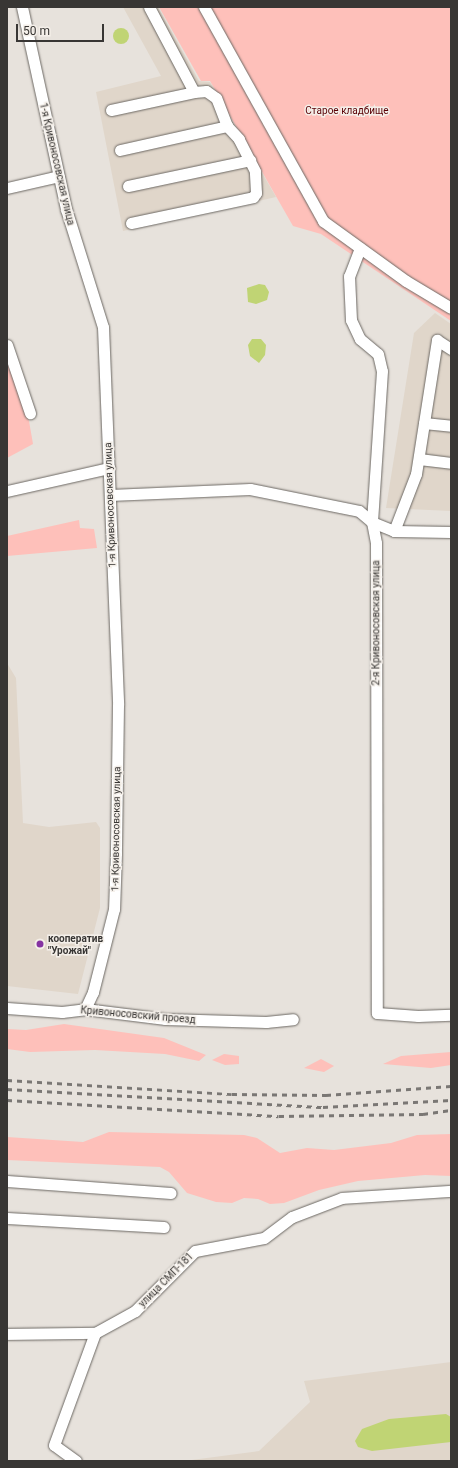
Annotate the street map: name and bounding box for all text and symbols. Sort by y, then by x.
scale bar [18,16,106,42]
text: 50 m [23,24,50,38]
street label: 1-я Кривоносовская улица [37,102,77,226]
park label: Старое кладбище [305,105,389,117]
street label: 1-я Кривоносовская улица [102,442,118,568]
street label: 2-я Кривоносовская улица [370,560,382,686]
street label: 1-я Кривоносовская улица [109,766,123,892]
place label: кооператив "Урожай" [48,932,103,956]
marker: кооператив "Урожай" [35,939,45,949]
street label: Кривоносовский проезд [80,1004,196,1026]
street label: улица СМП-181 [136,1250,196,1310]

